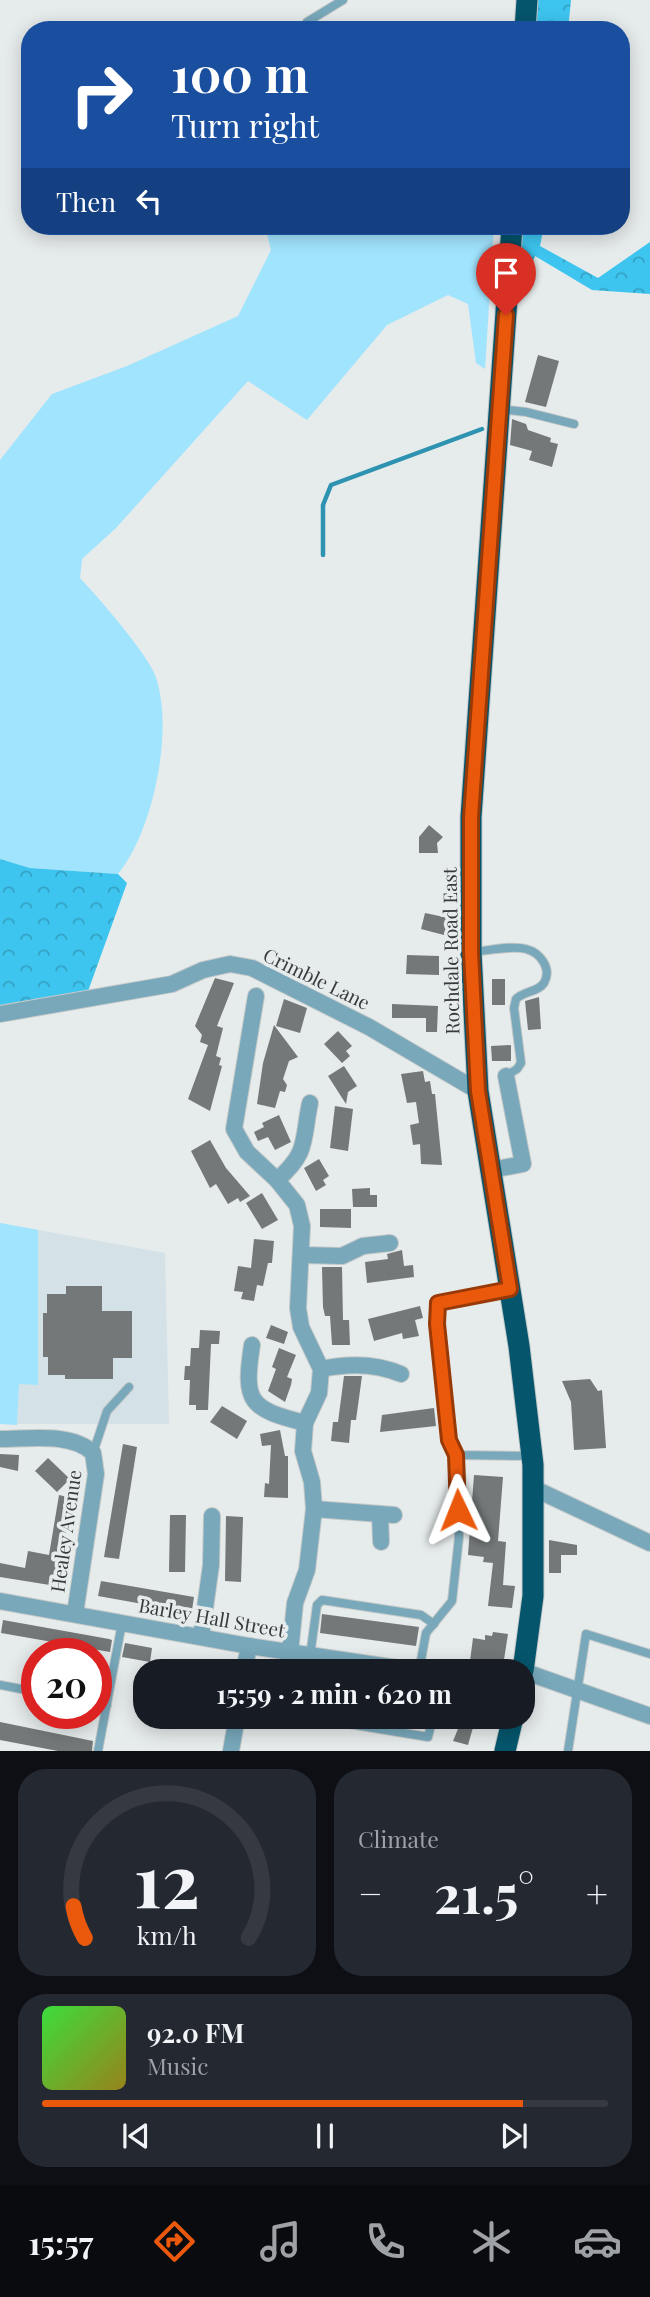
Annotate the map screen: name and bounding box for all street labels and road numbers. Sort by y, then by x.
street label: Rochdale Road East [436,867,464,1035]
street label: Crimble Lane [259,941,375,1015]
street label: Healey Avenue [44,1468,86,1594]
street label: Barley Hall Street [137,1591,288,1643]

